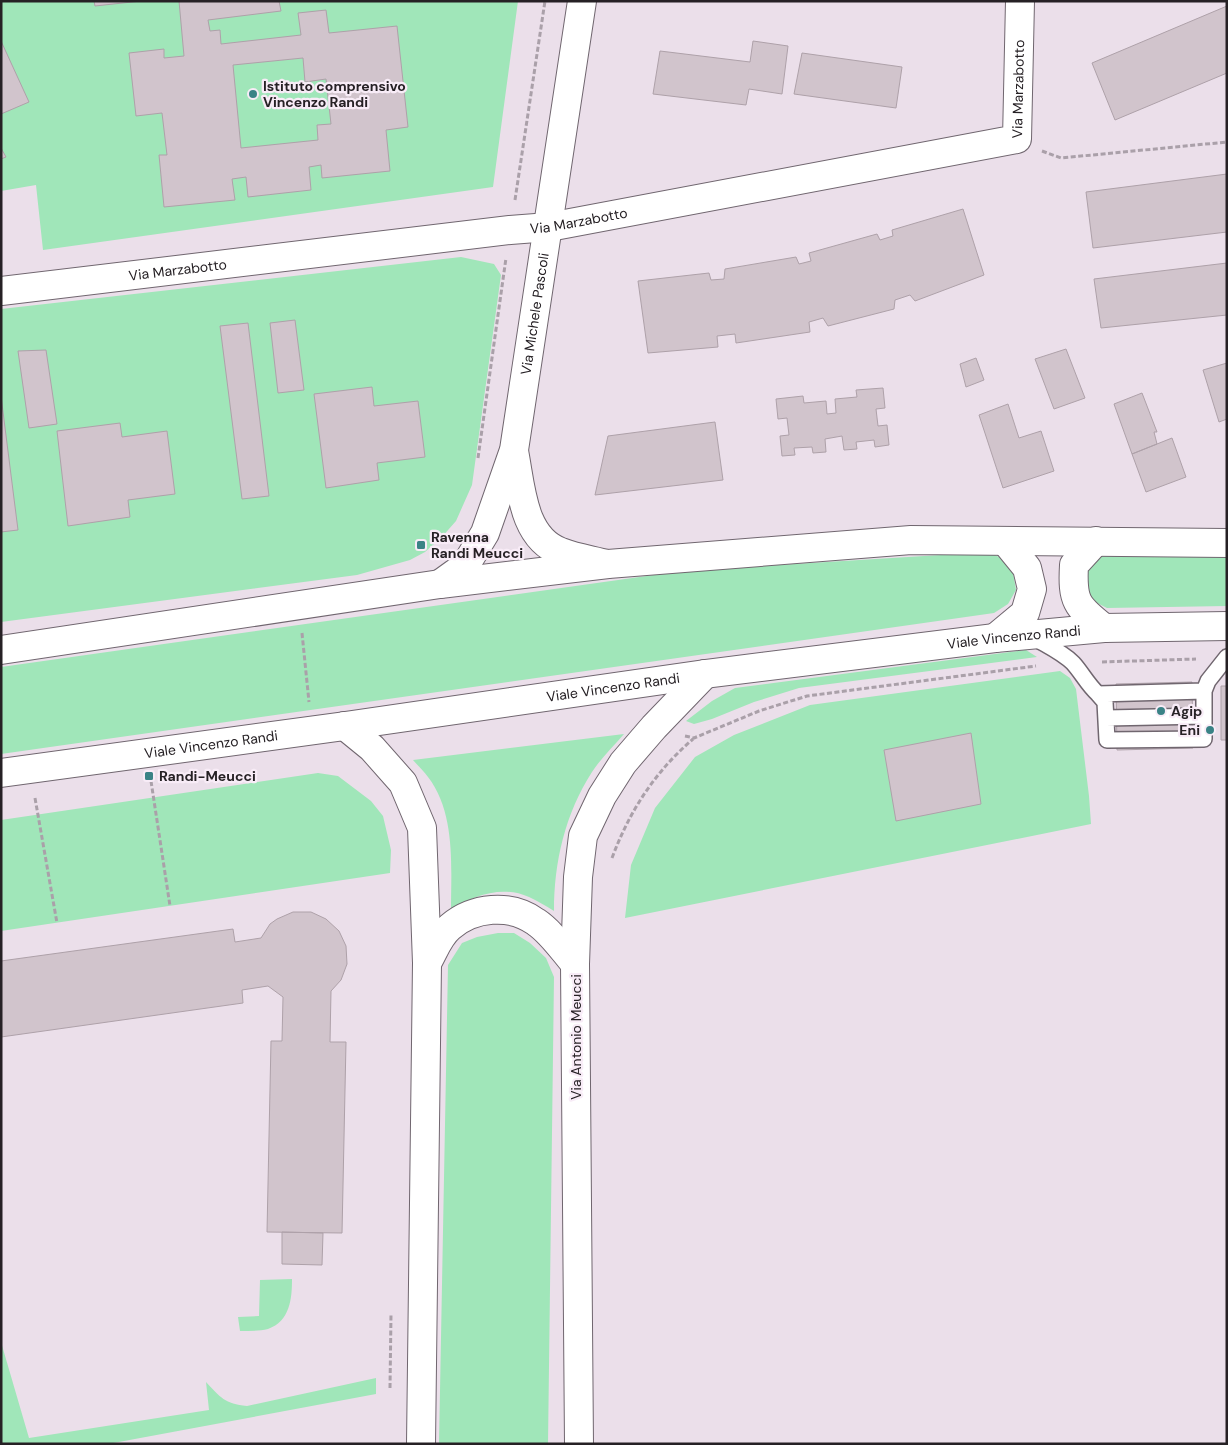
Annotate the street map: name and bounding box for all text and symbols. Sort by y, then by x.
street label: Via Marzabotto [1008,39,1028,138]
place label: Istituto comprensivo Vincenzo Randi [263,77,406,111]
marker: Istituto comprensivo Vincenzo Randi [247,88,259,100]
street label: Via Marzabotto [529,203,629,237]
street label: Via Michele Pascoli [516,252,553,376]
street label: Via Marzabotto [128,255,228,285]
place label: Ravenna Randi Meucci [431,528,523,562]
marker: Ravenna Randi Meucci [415,539,427,551]
street label: Viale Vincenzo Randi [946,621,1082,653]
street label: Viale Vincenzo Randi [545,669,681,706]
place label: Agip [1171,702,1202,720]
marker: Agip [1155,705,1167,717]
place label: Eni [1179,721,1200,739]
marker: Eni [1204,724,1216,736]
street label: Viale Vincenzo Randi [143,726,279,762]
place label: Randi-Meucci [159,767,256,785]
marker: Randi-Meucci [143,770,155,782]
street label: Via Antonio Meucci [567,974,585,1100]

